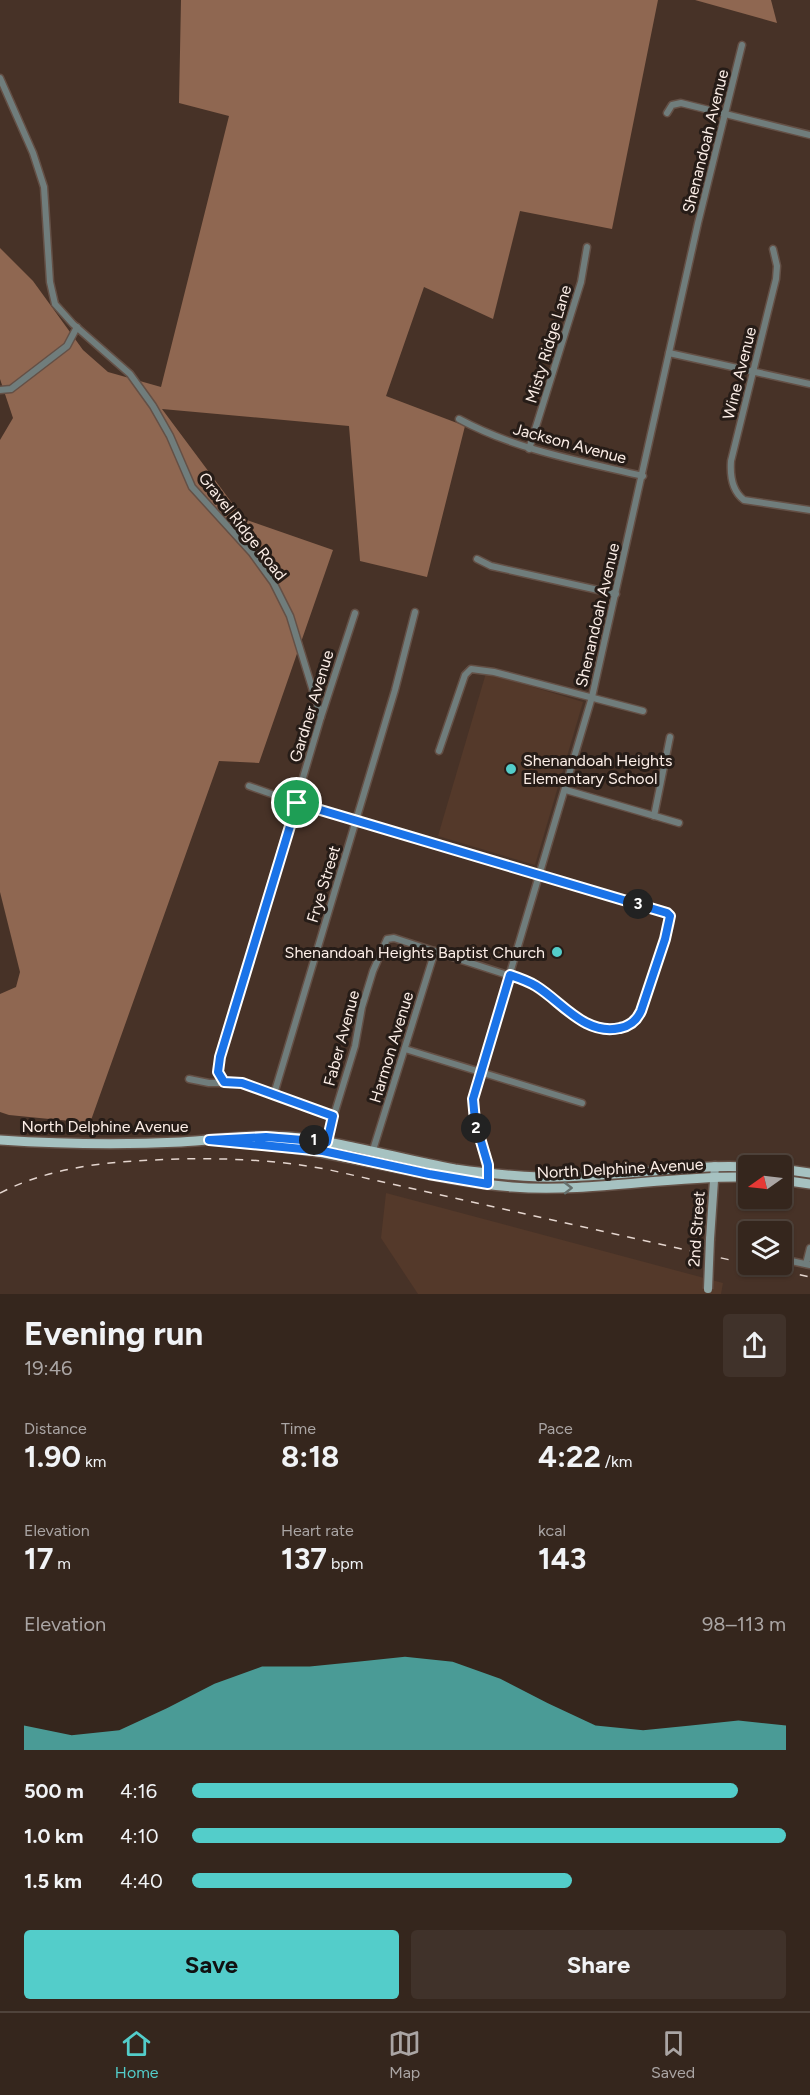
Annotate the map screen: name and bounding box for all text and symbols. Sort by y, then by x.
street label: Shenandoah Avenue [678,67,733,215]
street label: Misty Ridge Lane [521,283,576,405]
street label: Wine Avenue [719,325,760,421]
street label: Jackson Avenue [511,419,629,468]
street label: Gravel Ridge Road [194,468,291,584]
street label: Shenandoah Avenue [572,541,623,689]
street label: Gardner Avenue [285,648,338,765]
place label: Shenandoah Heights Elementary School [523,751,673,788]
marker: Shenandoah Heights Elementary School [504,762,518,776]
pin [271,777,322,828]
icon: arrive [280,786,313,819]
street label: Frye Street [303,843,344,925]
pin: 3 [623,889,653,919]
text: 3 [634,894,642,913]
place label: Shenandoah Heights Baptist Church [285,943,545,962]
marker: Shenandoah Heights Baptist Church [550,945,564,959]
street label: Faber Avenue [320,988,363,1088]
street label: Harmon Avenue [366,989,418,1105]
pin: 2 [461,1113,491,1143]
street label: North Delphine Avenue [21,1117,189,1136]
text: 2 [471,1118,481,1137]
pin: 1 [299,1125,329,1155]
text: 1 [311,1130,317,1149]
street label: North Delphine Avenue [536,1155,704,1182]
north arrow [738,1155,792,1209]
map controls [738,1155,792,1275]
one-way arrow [563,1182,572,1194]
street label: 2nd Street [684,1190,709,1268]
button: layers [738,1221,792,1275]
text: Evening run [24,1314,203,1353]
button: share [723,1314,786,1377]
text: 19:46 [24,1356,72,1380]
text: Distance [24,1419,87,1438]
text: Time [281,1419,316,1438]
text: Pace [538,1419,573,1438]
text: 1.90 [24,1438,81,1475]
text: 8:18 [281,1438,339,1475]
text: 4:22 [538,1438,601,1475]
text: km [81,1452,106,1471]
text: /km [601,1452,632,1471]
text: Elevation [24,1521,90,1540]
text: Heart rate [281,1521,354,1540]
text: kcal [538,1521,566,1540]
text: 17 [24,1540,53,1577]
text: 137 [281,1540,327,1577]
text: 143 [538,1540,586,1577]
text: m [53,1554,71,1573]
text: bpm [327,1554,363,1573]
text: Elevation [24,1612,106,1636]
text: 98–113 m [702,1612,786,1636]
text: 500 m [24,1779,84,1803]
text: 4:16 [120,1779,157,1803]
text: 1.0 km [24,1824,83,1848]
text: 4:10 [120,1824,159,1848]
text: 1.5 km [24,1869,82,1893]
text: 4:40 [120,1869,163,1893]
button: Save [24,1930,399,1999]
button: Share [411,1930,786,1999]
tab: Home [115,2027,159,2082]
tab: Map [388,2027,421,2082]
tab: Saved [651,2027,695,2082]

